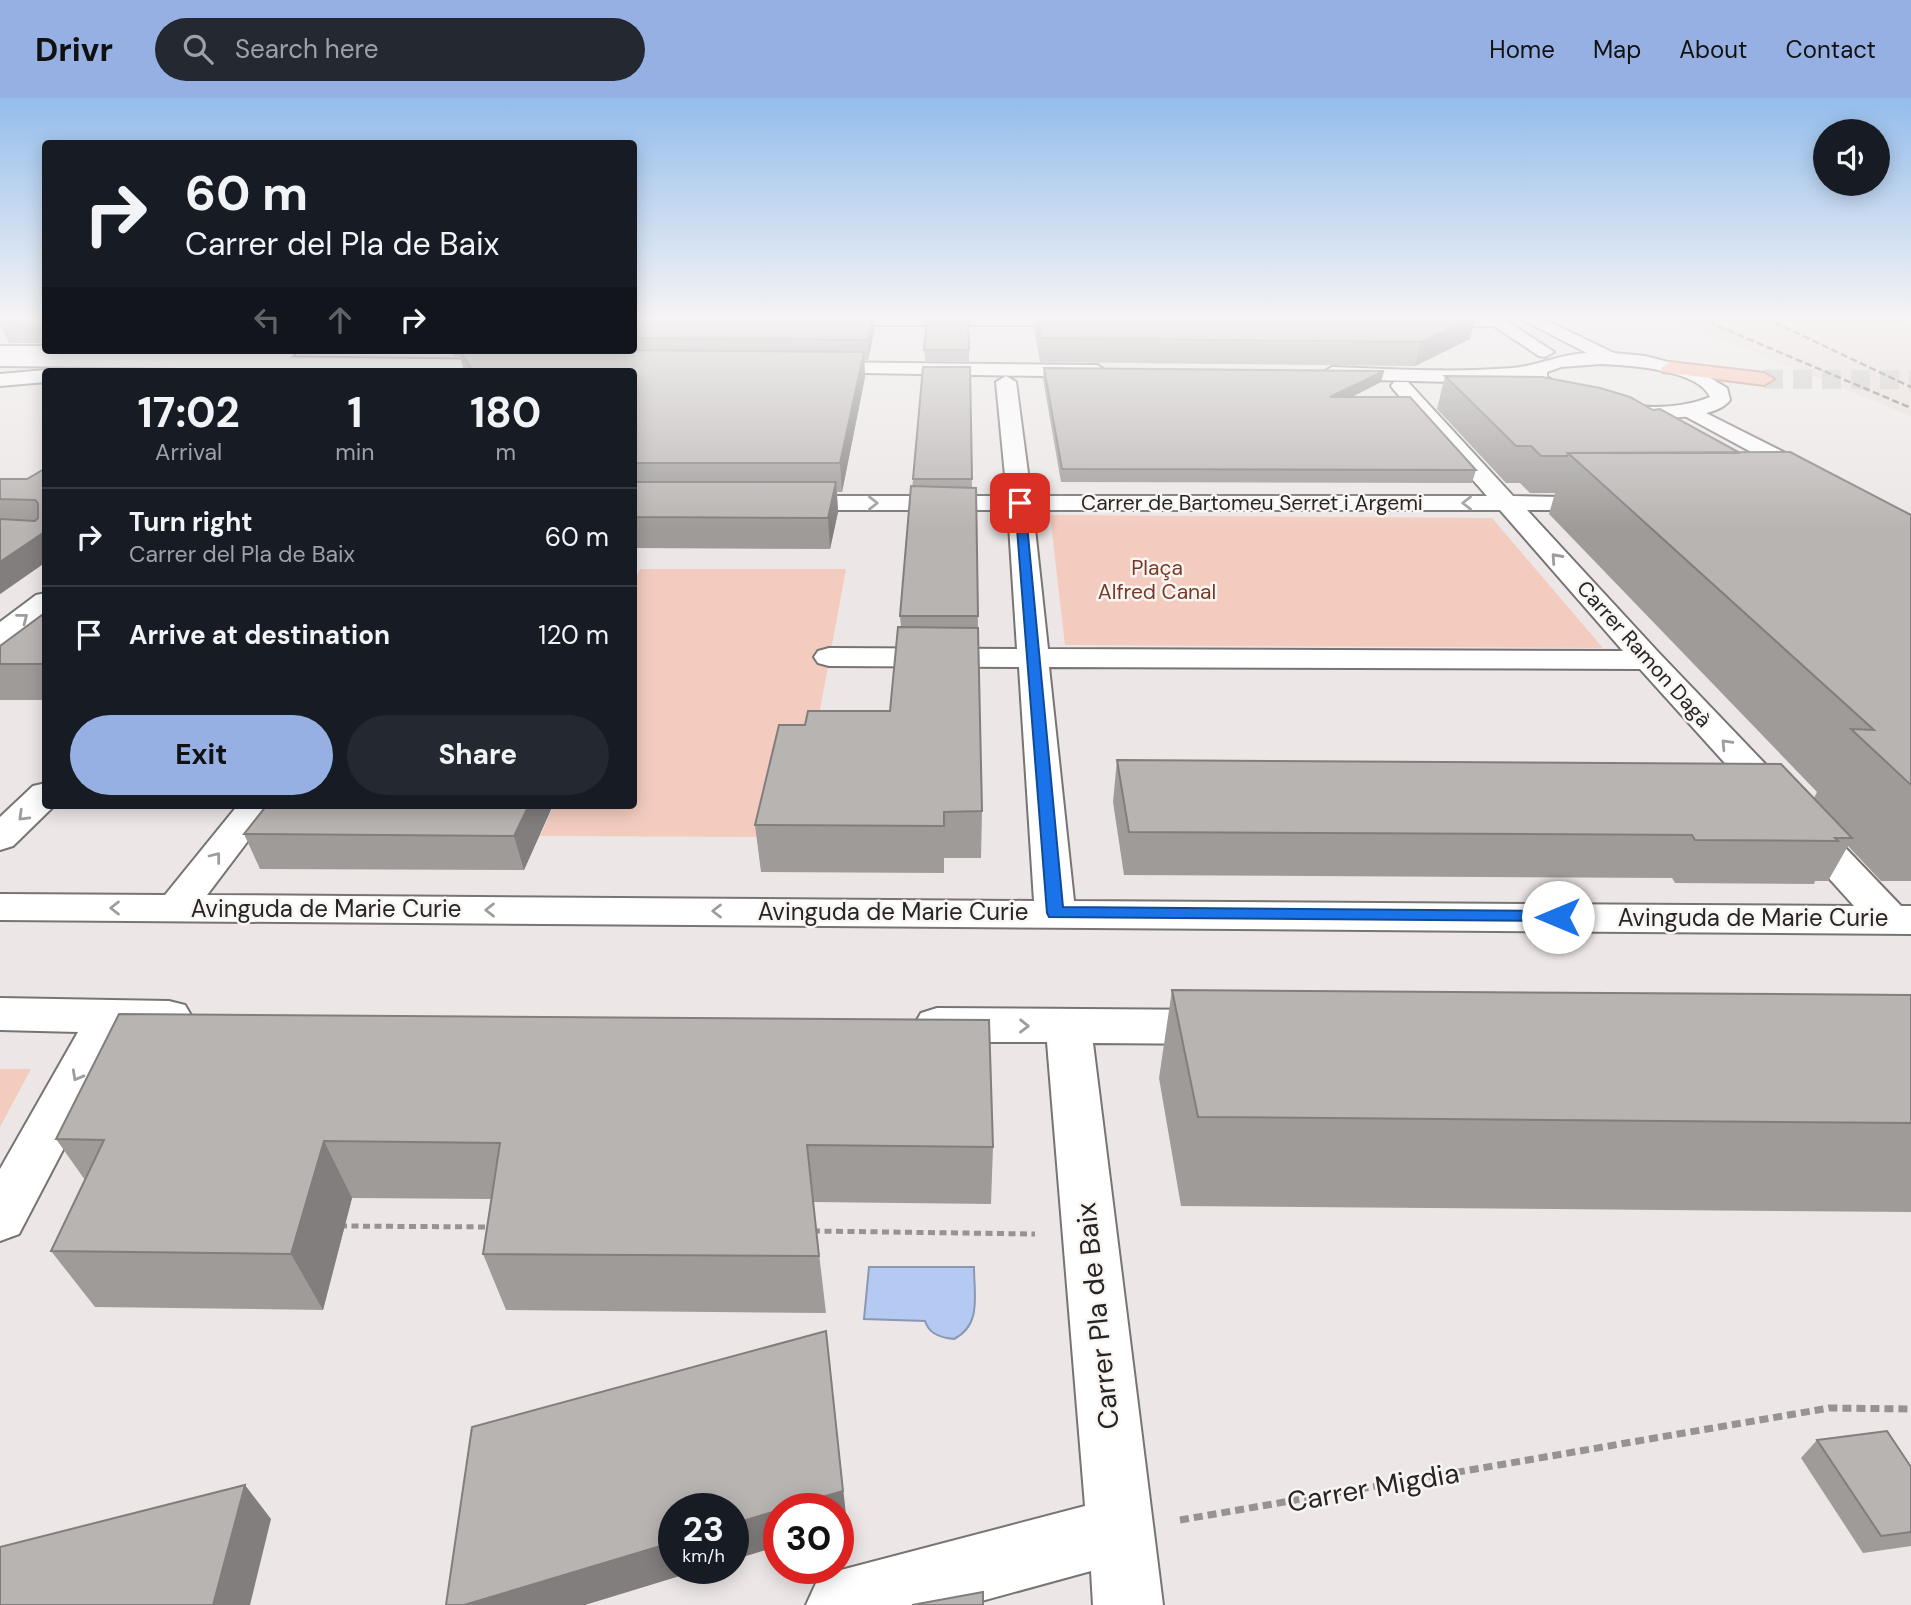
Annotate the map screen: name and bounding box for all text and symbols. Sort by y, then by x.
search box [155,18,645,81]
text: Drivr [35,28,113,71]
icon: search [179,30,217,68]
text: Search here [235,32,378,66]
text: Home [1489,34,1555,65]
text: Map [1593,34,1641,65]
text: About [1679,34,1748,65]
text: Contact [1786,34,1876,65]
map controls [1813,119,1890,196]
button: sound [1813,119,1890,196]
text: 60 m [185,161,308,225]
icon: right [70,168,161,259]
text: Carrer del Pla de Baix [185,223,499,265]
icon: left [248,301,286,339]
icon: ahead [321,301,359,339]
icon: right [394,301,432,339]
text: 17:02 [138,385,240,440]
text: 1 [347,385,362,440]
text: 180 [470,385,541,440]
text: Arrival [155,437,222,467]
text: min [335,437,374,467]
text: m [495,437,516,467]
pin [990,473,1050,533]
icon: arrive [1001,484,1039,522]
street label: Carrer de Bartomeu Serret i Argemi [1081,489,1423,517]
one-way arrow [868,495,879,511]
one-way arrow [1461,495,1472,510]
text: Turn right [129,505,253,539]
icon: right [70,518,108,556]
text: 60 m [545,520,609,554]
text: Carrer del Pla de Baix [129,539,355,569]
one-way arrow [1552,553,1564,566]
park label: Plaça Alfred Canal [1098,554,1216,606]
street label: Carrer Ramon Dagà [1571,575,1717,733]
one-way arrow [15,614,27,627]
icon: arrive [70,616,108,654]
text: Arrive at destination [129,618,390,652]
text: 120 m [538,618,609,652]
button: Exit [70,715,333,795]
button: Share [347,715,609,795]
one-way arrow [1721,739,1734,752]
one-way arrow [18,807,31,820]
one-way arrow [208,852,221,864]
position arrow [1521,880,1595,954]
street label: Avinguda de Marie Curie [191,893,461,924]
street label: Avinguda de Marie Curie [758,896,1028,927]
one-way arrow [110,900,120,916]
one-way arrow [484,902,495,918]
street label: Avinguda de Marie Curie [1618,902,1888,933]
one-way arrow [712,903,722,919]
one-way arrow [1019,1018,1029,1034]
one-way arrow [72,1069,85,1081]
street label: Carrer Pla de Baix [1067,1201,1128,1431]
street label: Carrer Migdia [1284,1454,1462,1521]
speed limit sign: 30 [763,1493,854,1584]
text: 23 [683,1506,724,1552]
text: km/h [682,1544,725,1568]

